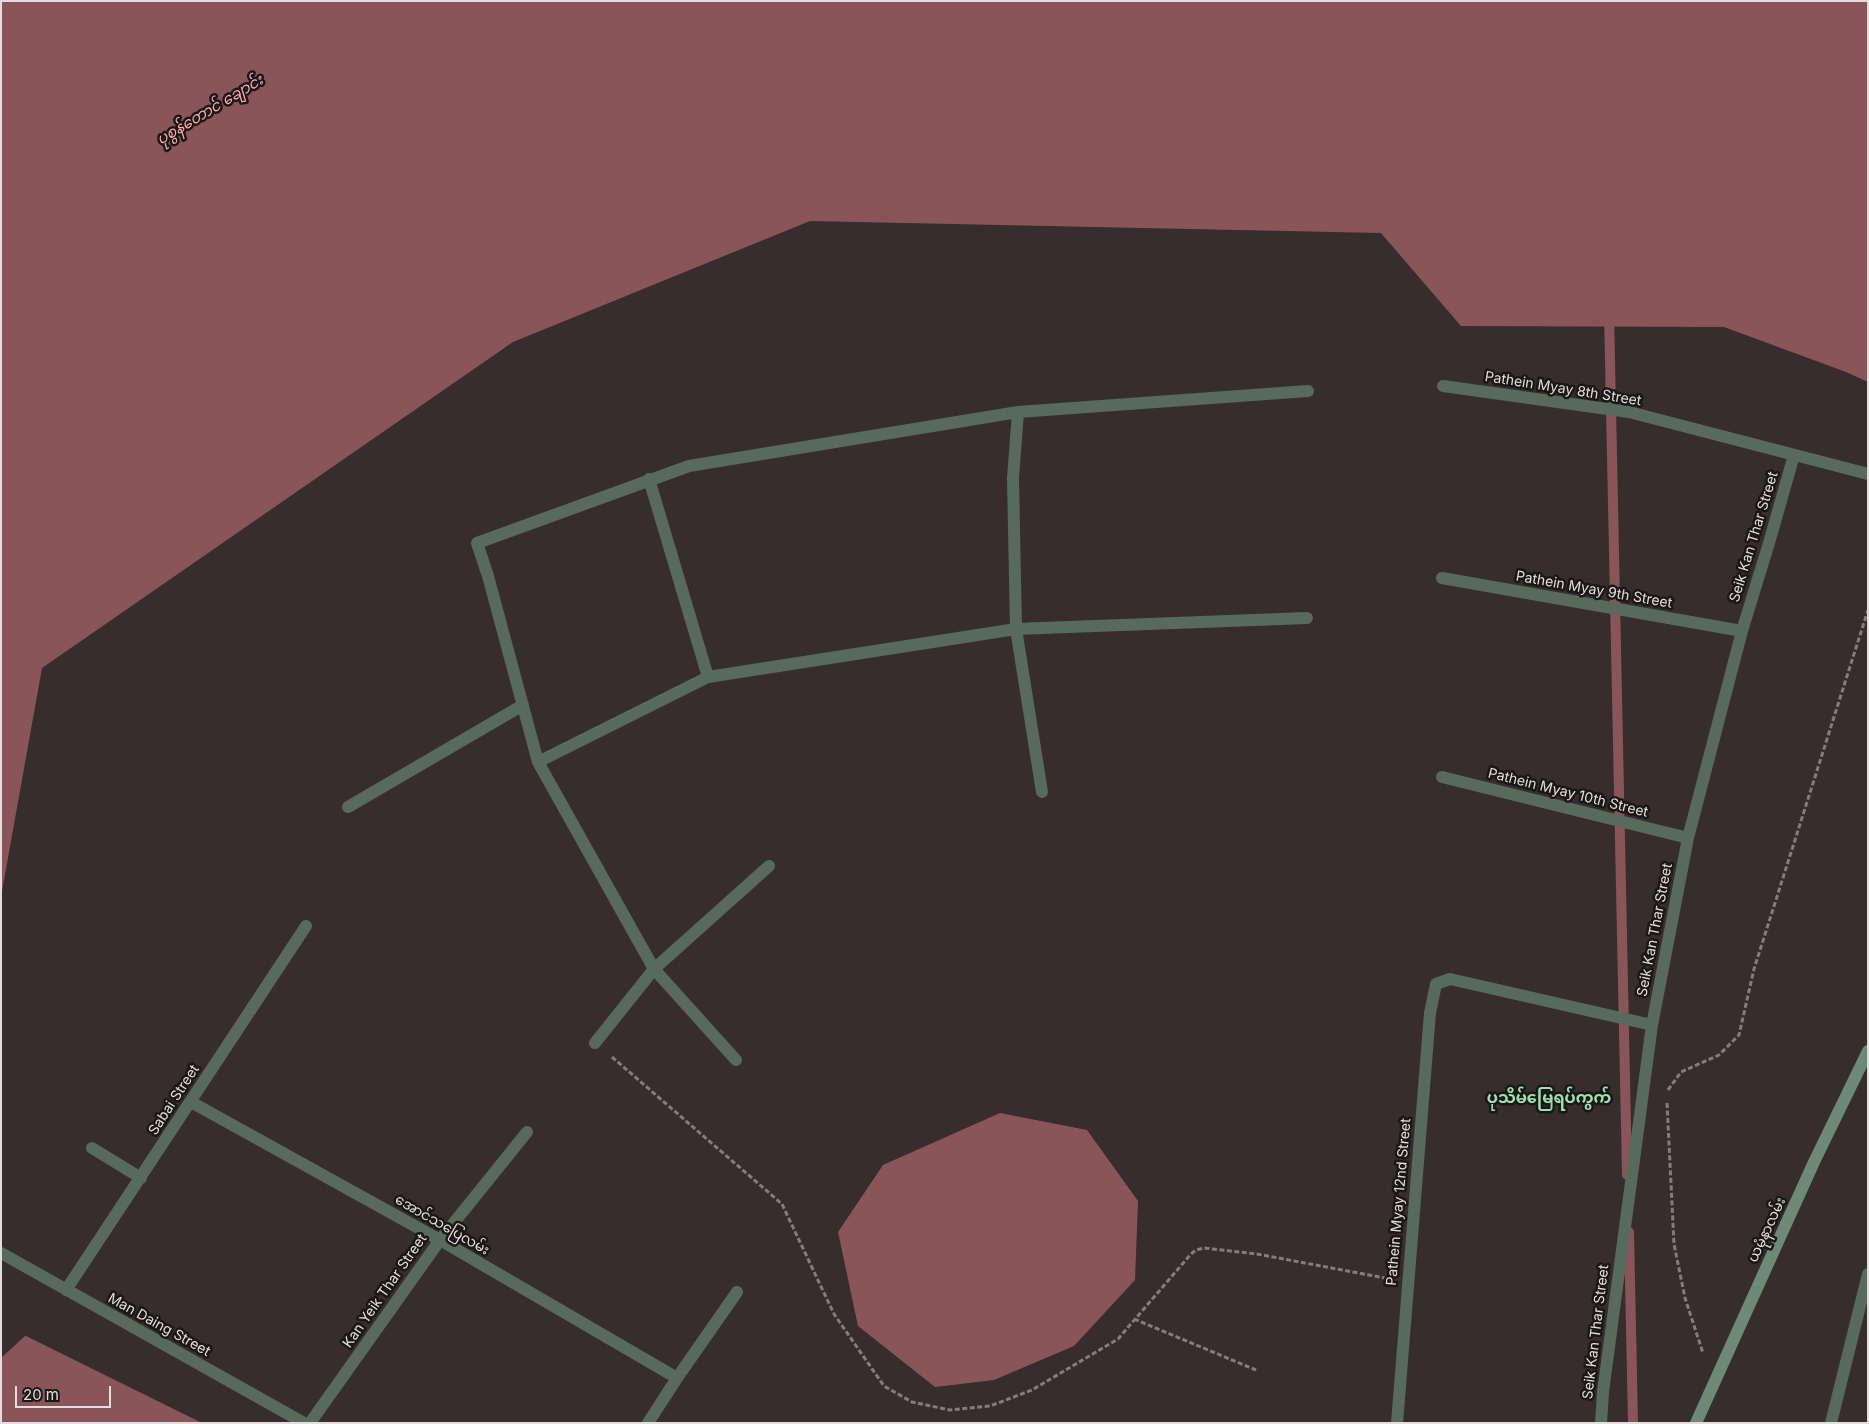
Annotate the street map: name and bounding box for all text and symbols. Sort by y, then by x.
water label: ပုစွန်တောင် ချောင်း [154,71,266,149]
street label: Pathein Myay 8th Street [1483,368,1643,410]
street label: Seik Kan Thar Street [1726,470,1782,604]
street label: Pathein Myay 9th Street [1514,568,1674,612]
street label: Pathein Myay 10th Street [1486,765,1650,821]
street label: Seik Kan Thar Street [1634,862,1676,998]
street label: Sabai Street [145,1062,203,1138]
district label: ပုသိမ်မြေရပ်ကွက် [1487,1088,1611,1108]
street label: Pathein Myay 12nd Street [1383,1118,1415,1286]
street label: အောင်သပြေလမ်း [392,1191,492,1259]
street label: ယမုံနာလမ်း [1745,1195,1789,1265]
street label: Kan Yeik Thar Street [339,1231,431,1351]
street label: Seik Kan Thar Street [1579,1264,1613,1400]
street label: Man Daing Street [105,1290,213,1360]
scale bar [18,1376,114,1408]
text: 20 m [23,1385,59,1404]

